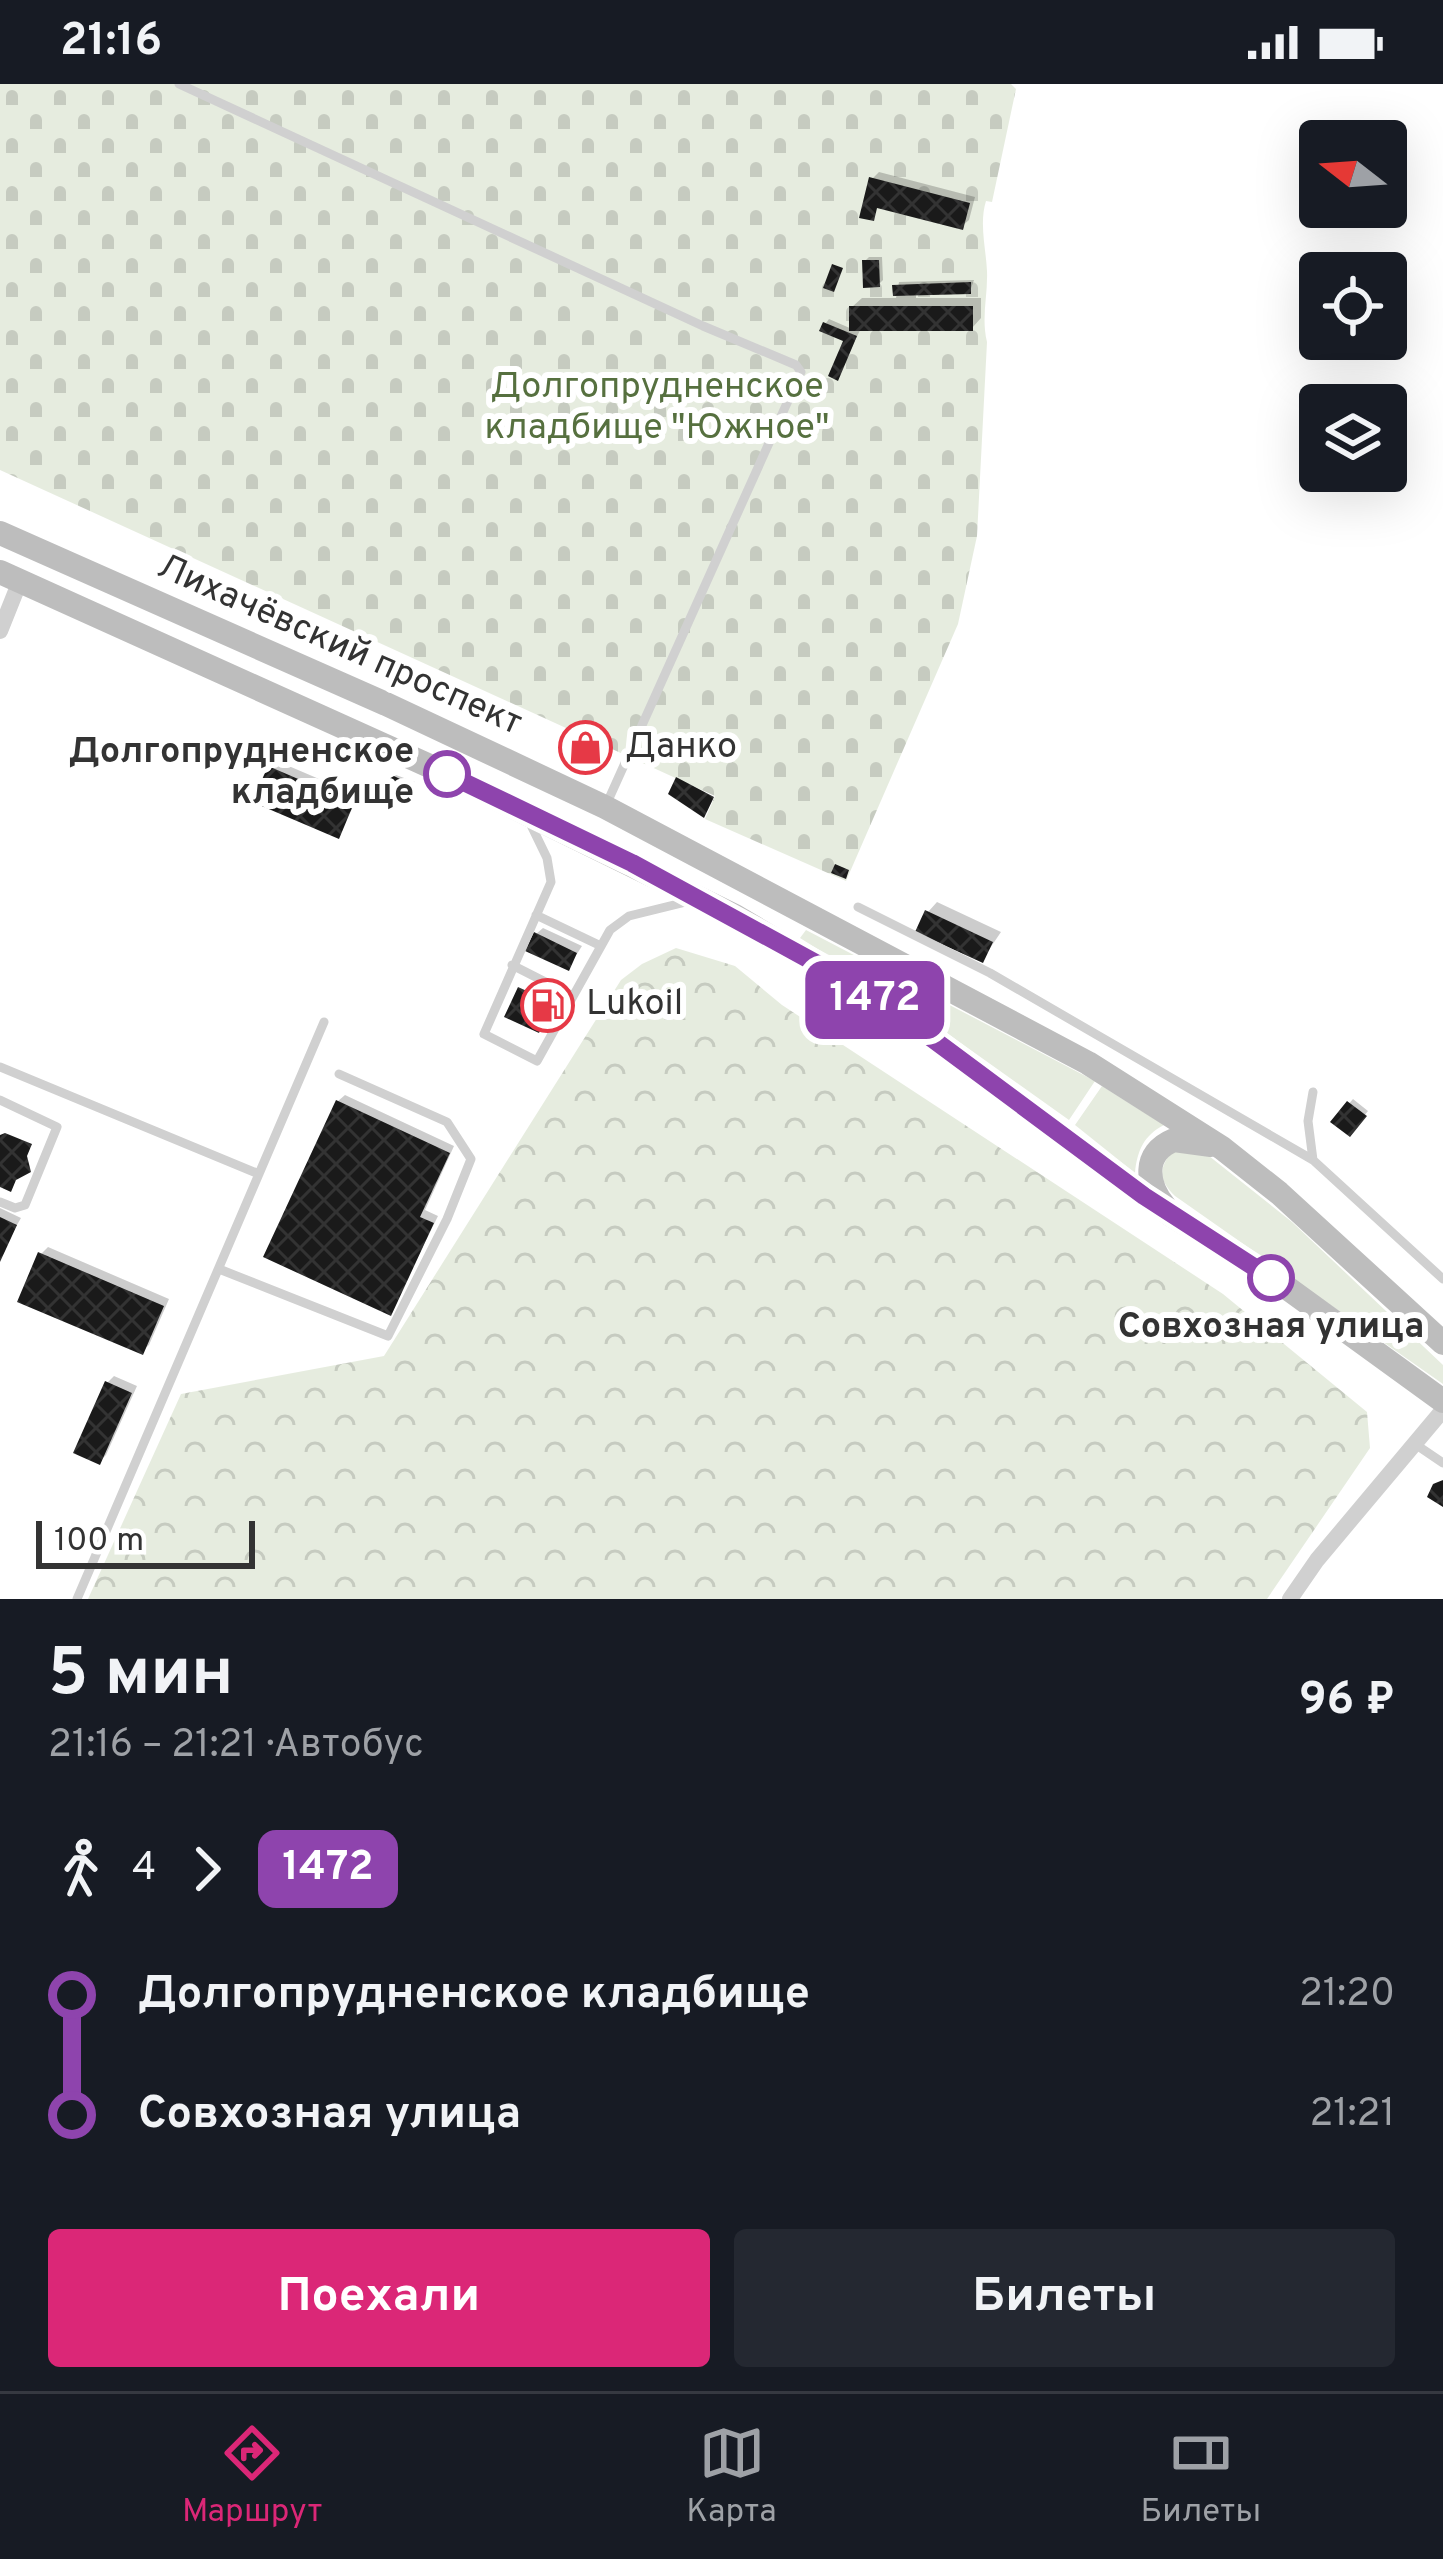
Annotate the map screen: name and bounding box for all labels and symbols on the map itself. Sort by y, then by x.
north arrow [1299,120,1407,228]
park label: Долгопрудненское кладбище "Южное" [485,365,829,452]
street label: Лихачёвский проспект [149,545,529,747]
shop icon: Данко [558,720,614,776]
place label: Данко [625,725,737,771]
place label: Долгопрудненское кладбище [69,730,414,817]
marker: Долгопрудненское кладбище [425,752,469,796]
line badge: 1472 [791,961,959,1039]
fuel station icon: Lukoil [519,977,575,1033]
place label: Lukoil [586,982,683,1028]
marker: Совхозная улица [1249,1256,1293,1300]
place label: Совхозная улица [1118,1305,1424,1351]
scale bar [36,1515,255,1568]

